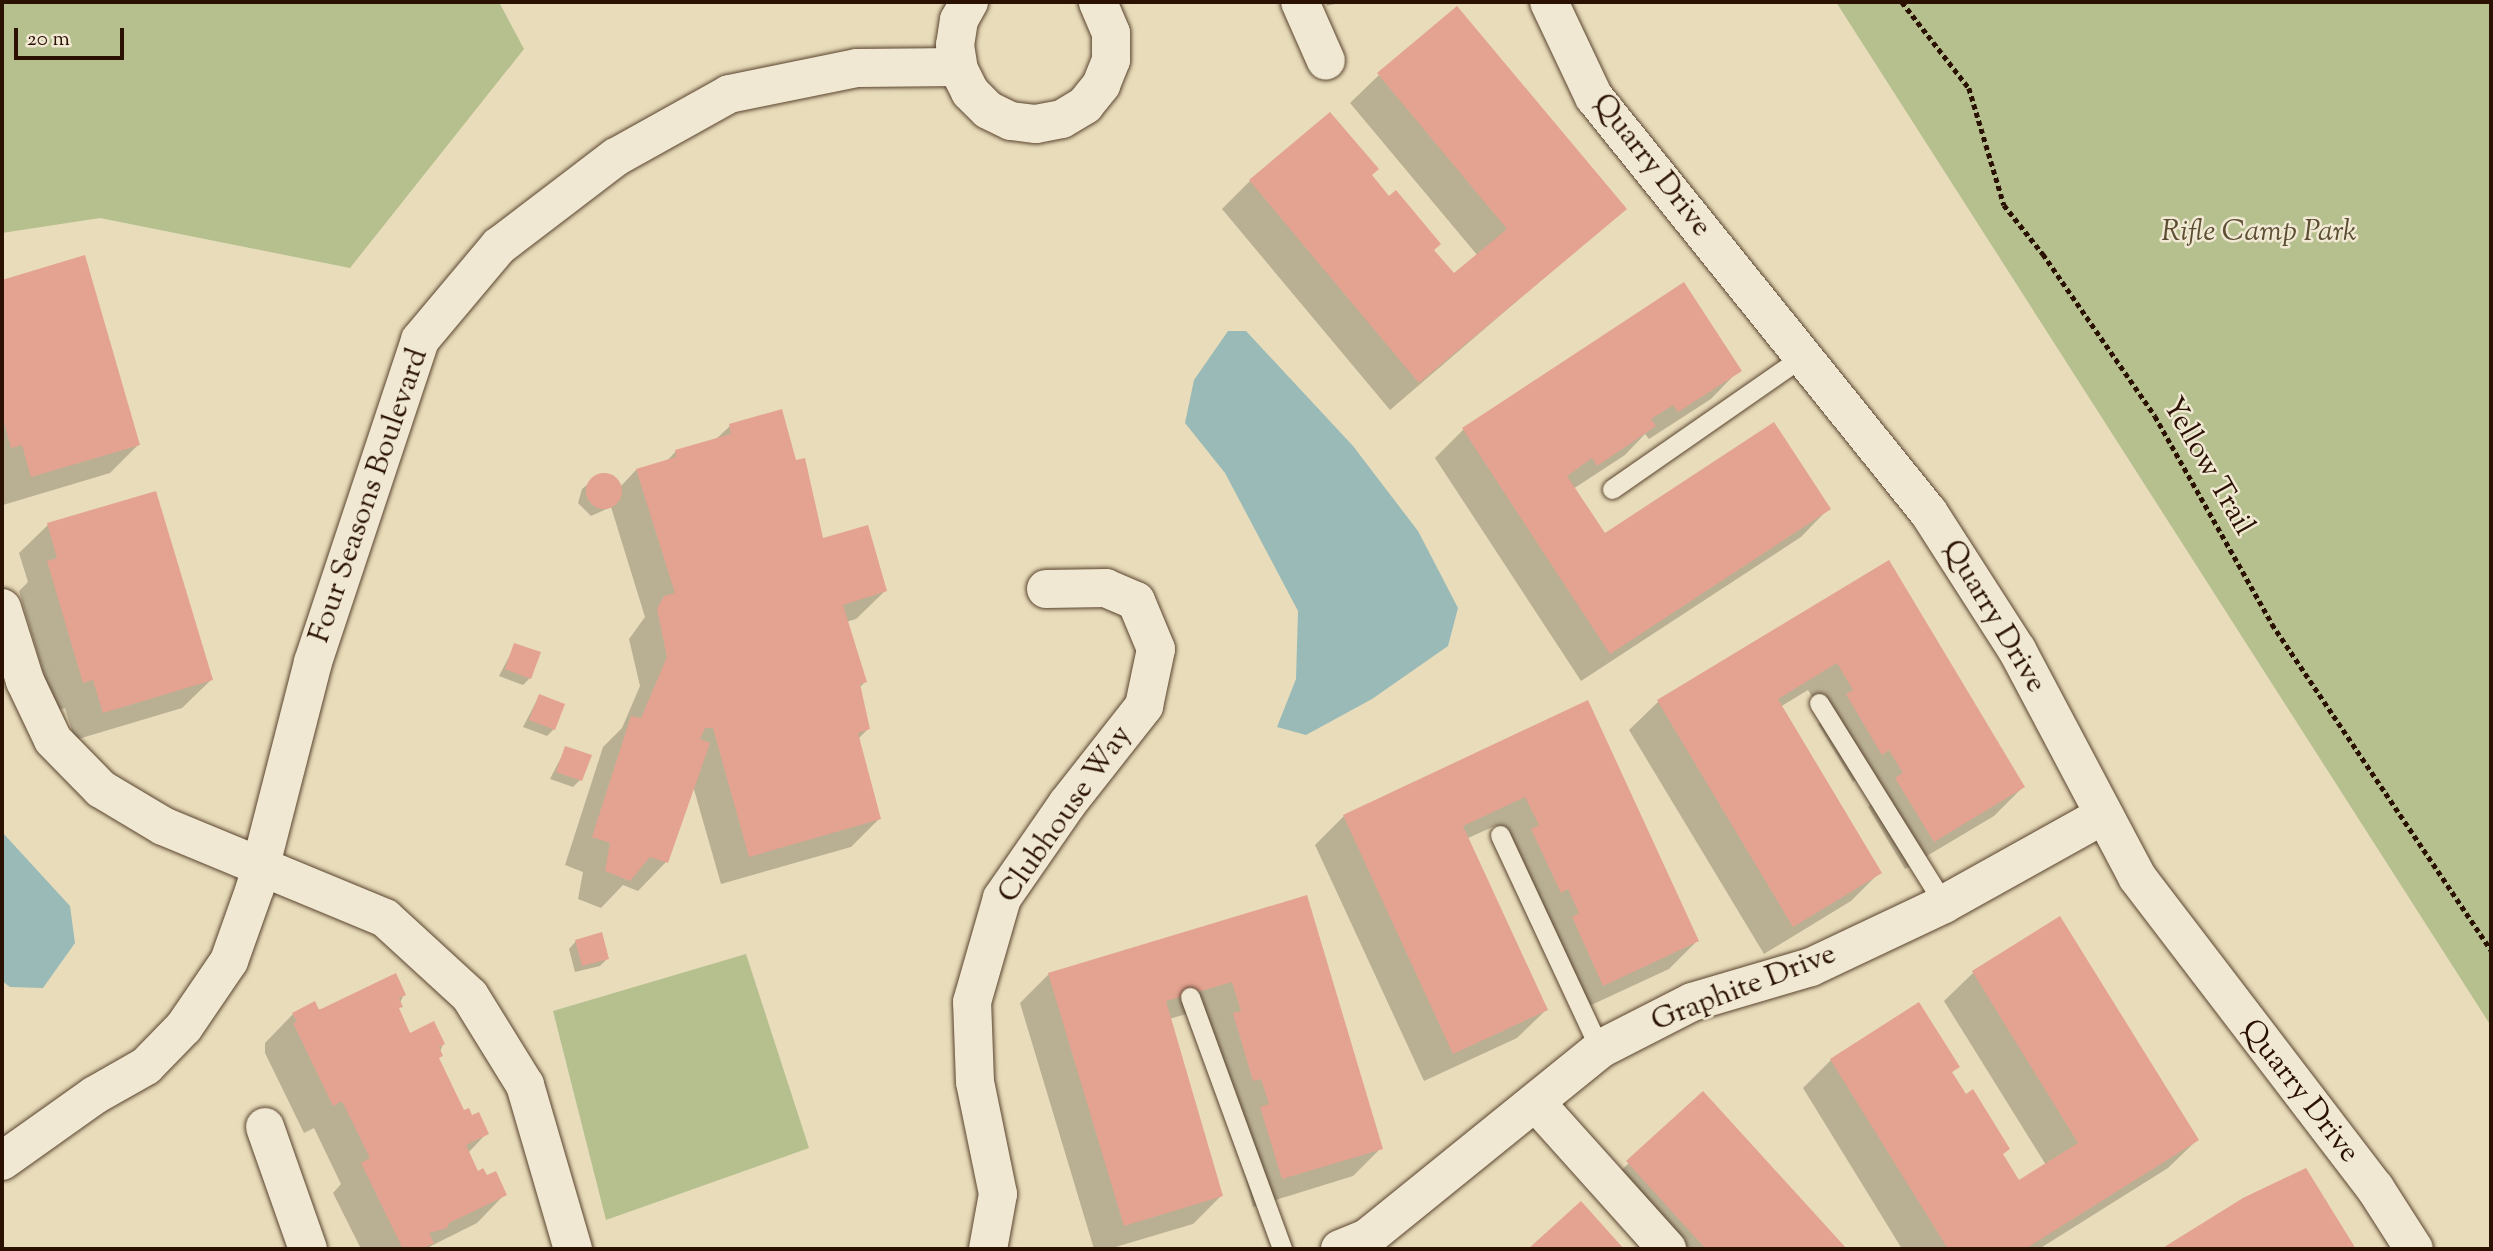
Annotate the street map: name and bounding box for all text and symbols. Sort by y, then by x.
scale bar [18,14,128,58]
text: 20 m [27,25,70,55]
street label: Quarry Drive [1584,87,1718,245]
park label: Rifle Camp Park [2161,215,2357,251]
street label: Four Seasons Boulevard [303,344,437,648]
street label: Yellow Trail [2153,392,2261,542]
street label: Quarry Drive [1933,534,2053,700]
street label: Clubhouse Way [991,719,1141,911]
street label: Graphite Drive [1647,937,1841,1041]
street label: Quarry Drive [2232,1013,2366,1171]

